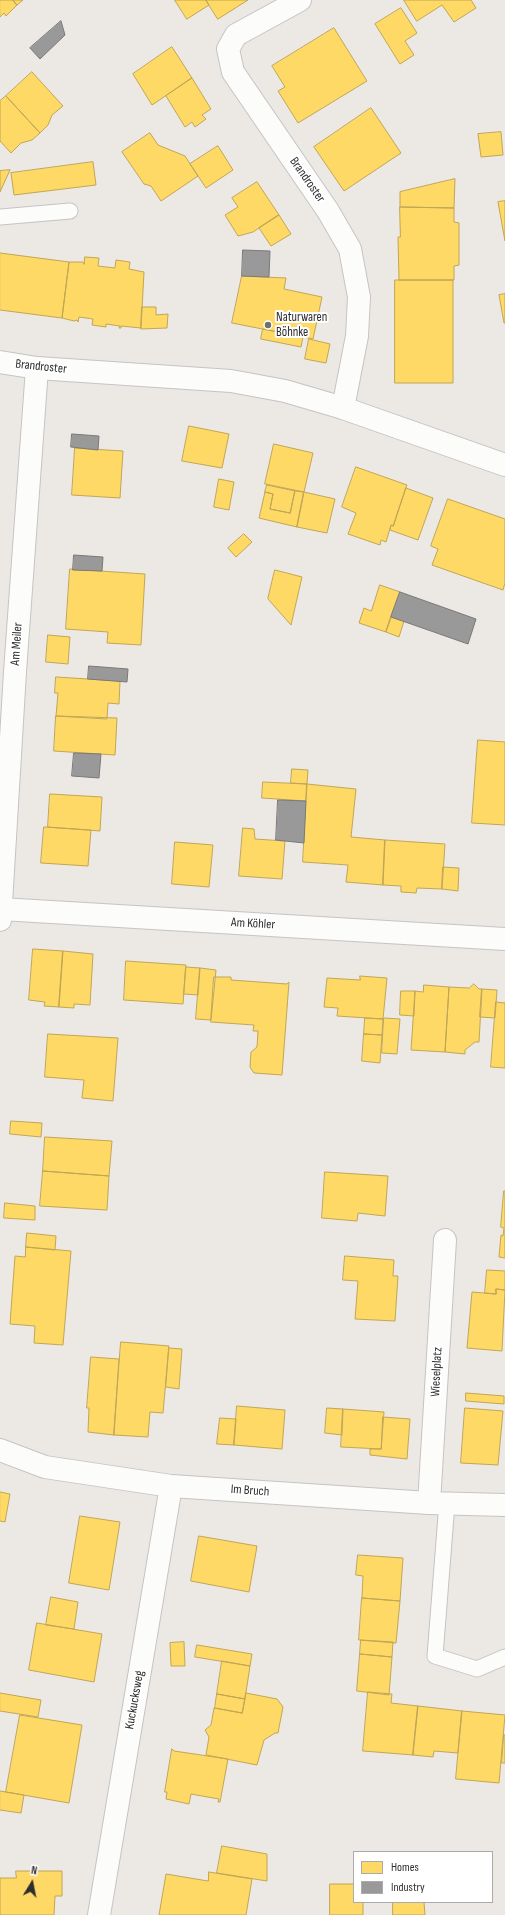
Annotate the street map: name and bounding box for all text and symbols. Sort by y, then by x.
street label: Brandroster [286,154,328,206]
place label: Naturwaren Böhnke [276,310,327,341]
marker: Naturwaren Böhnke [263,320,273,330]
street label: Brandroster [14,357,68,377]
street label: Am Meiler [8,622,26,666]
street label: Am Köhler [231,915,275,933]
street label: Wieselplatz [428,1347,446,1397]
street label: Im Bruch [230,1482,270,1500]
street label: Kuckucksweg [122,1670,148,1730]
legend [353,1851,493,1903]
text: Homes [391,1860,419,1875]
north arrow [12,1863,52,1903]
text: N [30,1864,38,1878]
text: Industry [391,1880,425,1895]

